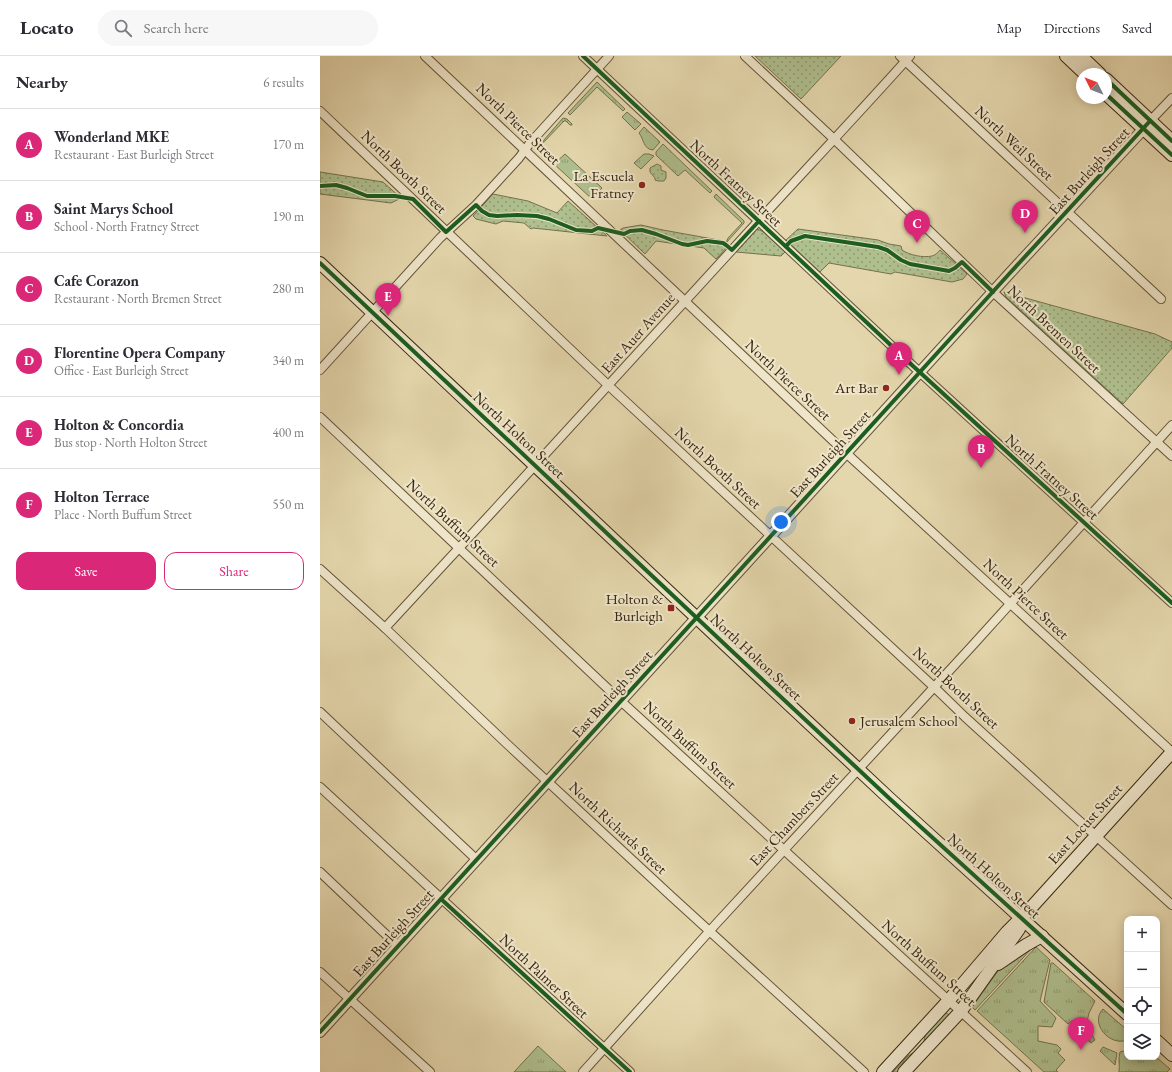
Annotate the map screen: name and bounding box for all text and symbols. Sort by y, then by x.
search box [98,10,378,46]
text: Locato [20,15,74,40]
icon: search [112,17,134,39]
text: Search here [144,18,209,37]
text: Map [996,19,1022,37]
text: Directions [1044,19,1100,37]
text: Saved [1122,19,1152,37]
north arrow [1076,68,1112,104]
text: Nearby [16,71,68,93]
text: 6 results [263,74,304,91]
street label: North Pierce Street [472,79,565,169]
street label: North Weil Street [971,101,1058,184]
street label: East Burleigh Street [1044,123,1133,219]
street label: North Booth Street [358,126,451,218]
text: Wonderland MKE [54,127,169,146]
street label: North Fratney Street [686,135,787,231]
text: A [24,136,34,153]
text: 170 m [273,136,304,153]
text: Restaurant · East Burleigh Street [54,146,214,163]
place label: La Escuela Fratney [574,166,634,202]
marker: La Escuela Fratney [637,180,647,190]
text: Saint Marys School [54,199,173,218]
pin: D [1012,200,1038,233]
text: B [25,208,33,225]
text: 190 m [273,208,304,225]
pin: C [904,210,930,243]
text: School · North Fratney Street [54,218,199,235]
text: Cafe Corazon [54,271,139,290]
text: C [24,280,34,297]
text: 280 m [273,280,304,297]
street label: North Bremen Street [1004,280,1105,377]
pin: E [375,283,401,316]
street label: East Auer Avenue [597,288,679,377]
text: Restaurant · North Bremen Street [54,290,222,307]
street label: North Pierce Street [742,335,835,424]
pin: A [886,342,912,375]
text: Florentine Opera Company [54,343,225,362]
text: D [24,352,34,369]
text: 340 m [273,352,304,369]
text: Office · East Burleigh Street [54,362,189,379]
place label: Art Bar [834,378,878,397]
marker: Art Bar [881,383,891,393]
street label: North Holton Street [469,387,569,482]
street label: East Burleigh Street [785,406,874,502]
text: Holton & Concordia [54,415,184,434]
street label: North Booth Street [671,423,766,513]
text: E [25,424,33,441]
text: 400 m [273,424,304,441]
street label: North Fratney Street [1002,430,1103,524]
text: Bus stop · North Holton Street [54,434,207,451]
pin: B [968,435,994,468]
street label: North Buffum Street [403,475,504,571]
text: Holton Terrace [54,487,149,506]
text: F [25,496,33,513]
text: 550 m [273,496,304,513]
text: Place · North Buffum Street [54,506,192,523]
your location [771,512,791,532]
button: Save [16,552,156,590]
button: Share [164,552,304,590]
street label: North Pierce Street [980,554,1073,643]
place label: Holton & Burleigh [606,589,664,625]
marker: Holton & Burleigh [666,603,676,613]
street label: North Holton Street [706,609,806,704]
street label: North Booth Street [909,643,1004,733]
street label: East Burleigh Street [567,646,656,742]
street label: North Buffum Street [640,697,741,793]
place label: Jerusalem School [858,711,958,730]
marker: Jerusalem School [847,716,857,726]
street label: East Chambers Street [745,767,842,870]
street label: North Richards Street [565,777,672,878]
street label: East Locust Street [1043,779,1126,868]
street label: North Holton Street [944,829,1045,923]
street label: East Burleigh Street [348,885,437,981]
street label: North Buffum Street [878,915,981,1010]
map controls [1124,916,1160,1060]
button: + [1124,916,1160,952]
street label: North Palmer Street [496,929,593,1022]
button: − [1124,952,1160,988]
button: locate [1124,988,1160,1024]
pin: F [1068,1017,1094,1050]
button: layers [1124,1024,1160,1060]

